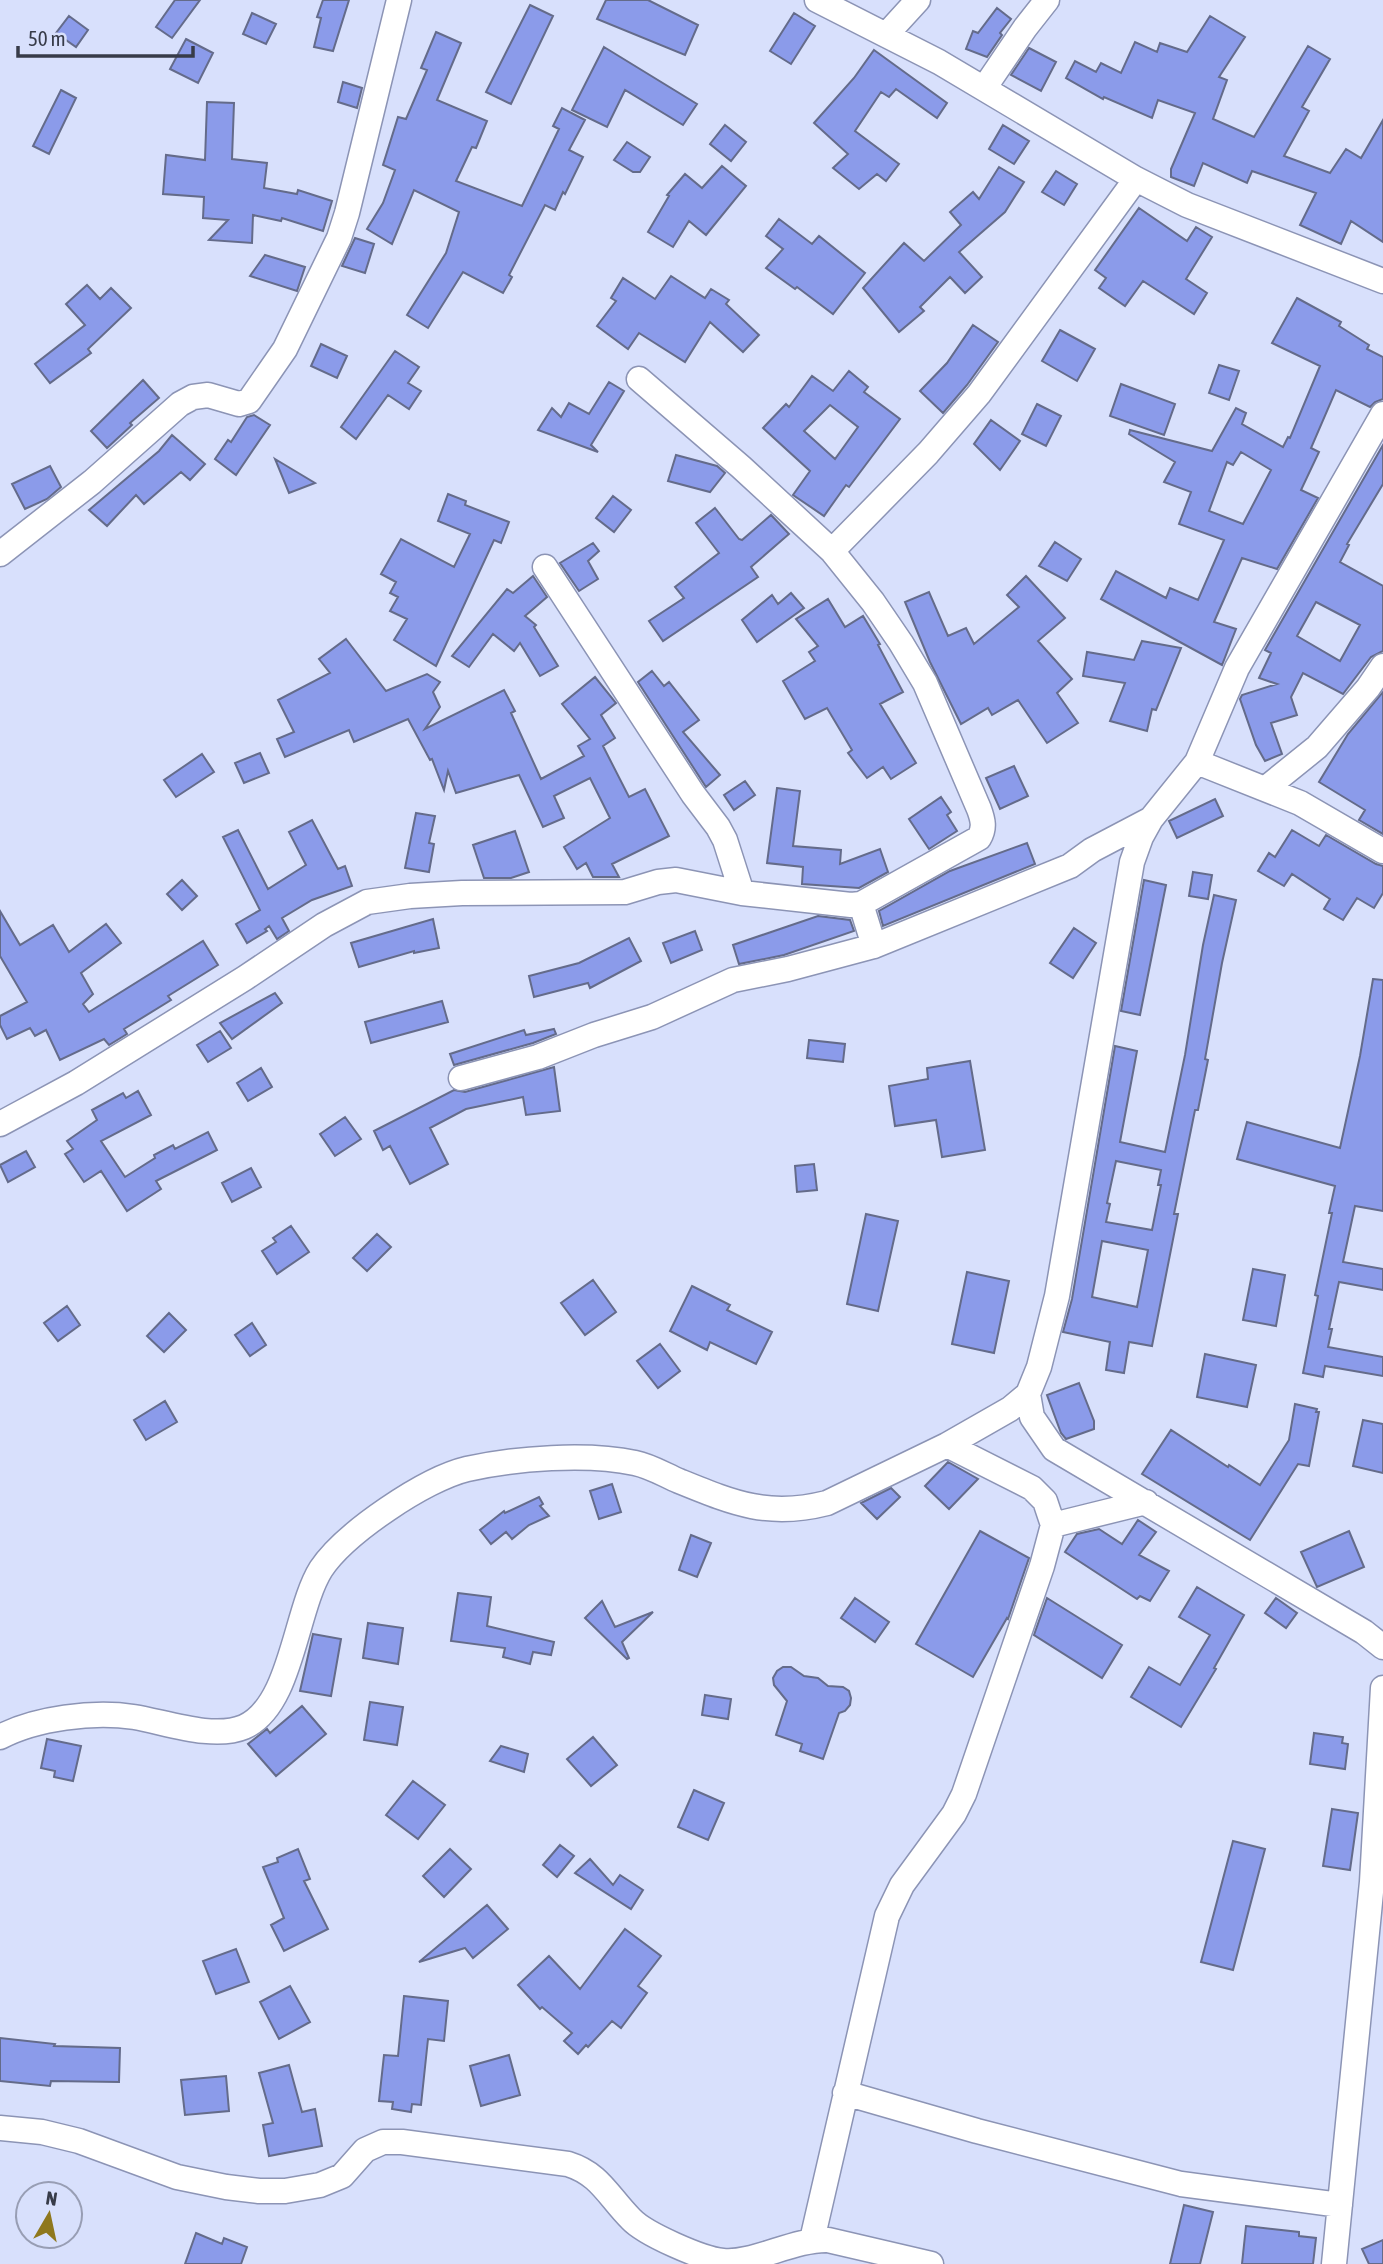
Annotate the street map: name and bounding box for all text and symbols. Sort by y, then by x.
scale bar [18,14,192,58]
text: 50 m [28,26,66,50]
north arrow [14,2180,84,2250]
text: N [44,2186,59,2210]

